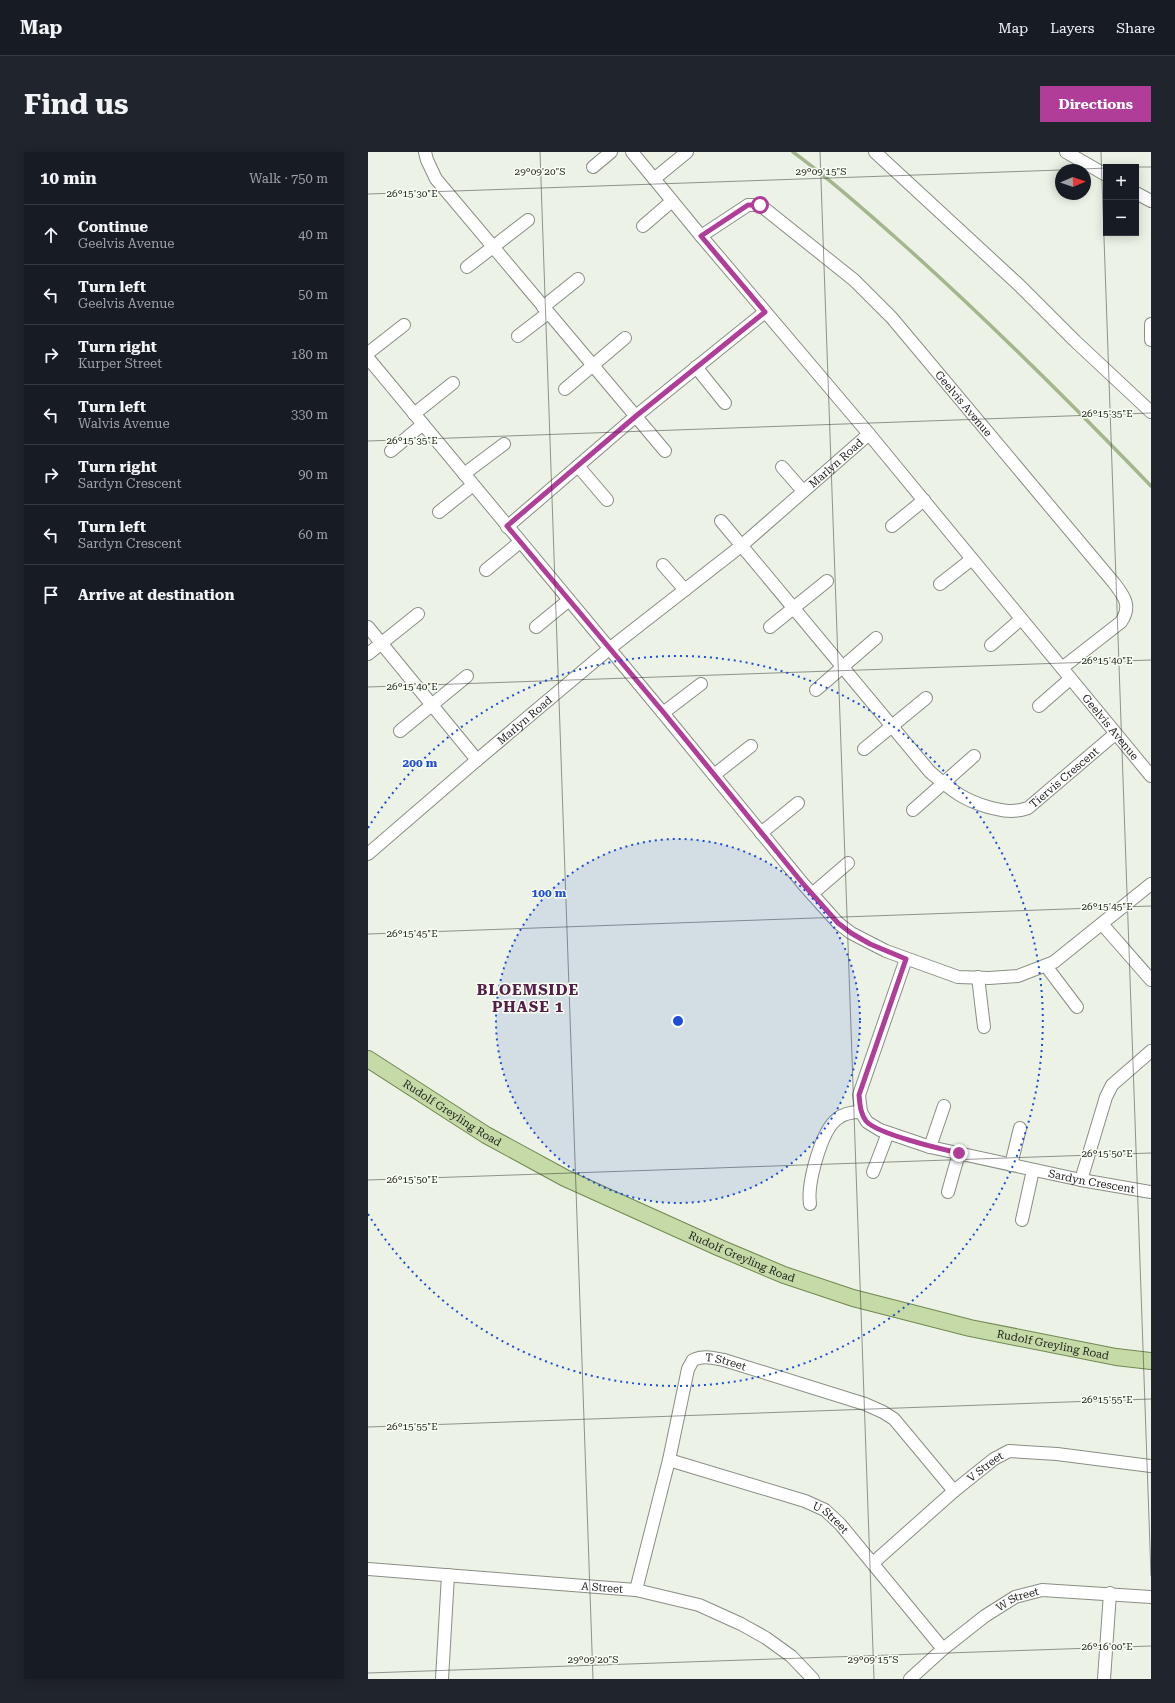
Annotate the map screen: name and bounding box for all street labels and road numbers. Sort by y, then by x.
street label: Geelvis Avenue [933,368,995,439]
street label: Marlyn Road [806,436,866,490]
street label: Geelvis Avenue [1080,691,1142,763]
street label: Marlyn Road [494,693,555,747]
street label: Tiervis Crescent [1027,744,1101,810]
street label: Rudolf Greyling Road [401,1077,504,1149]
street label: Sardyn Crescent [1047,1167,1136,1196]
street label: Rudolf Greyling Road [687,1228,797,1285]
street label: Rudolf Greyling Road [996,1327,1110,1362]
street label: T Street [705,1351,748,1373]
street label: V Street [964,1449,1005,1484]
street label: U Street [811,1499,851,1536]
street label: A Street [581,1579,624,1595]
street label: W Street [994,1585,1040,1614]

